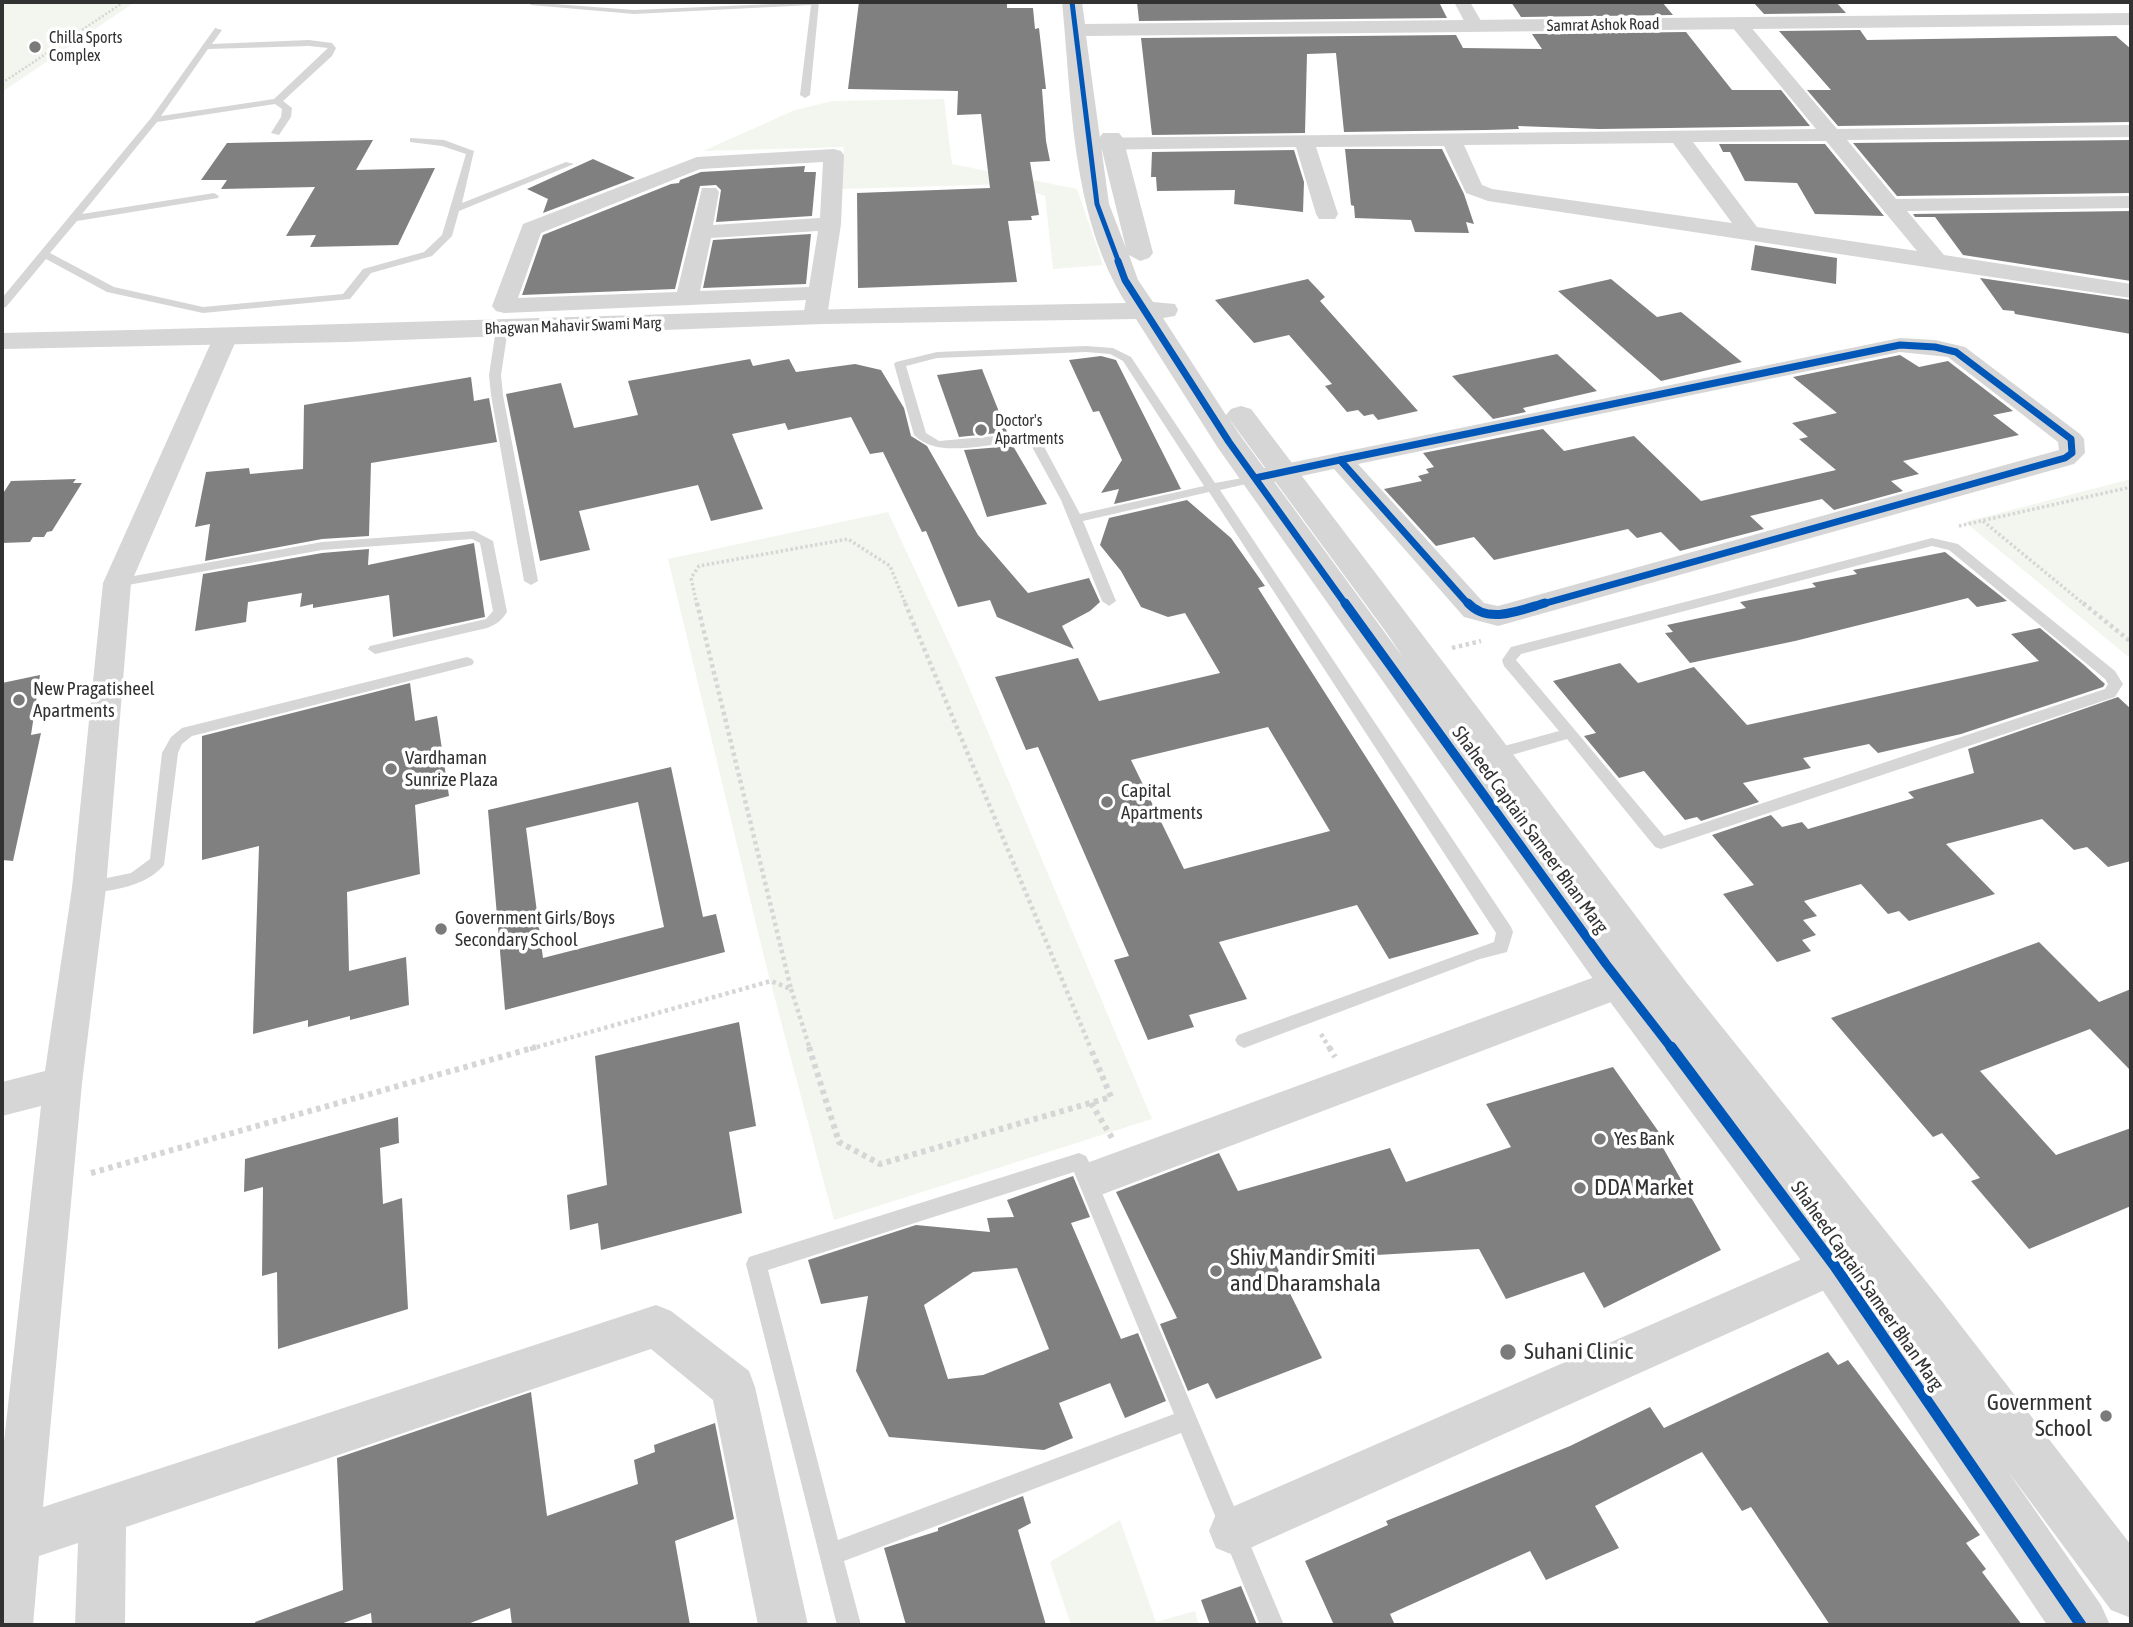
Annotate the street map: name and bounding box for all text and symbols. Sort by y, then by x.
street label: Samrat Ashok Road [1546,14,1660,36]
place label: Chilla Sports Complex [49,28,122,66]
marker: Chilla Sports Complex [27,39,43,55]
street label: Bhagwan Mahavir Swami Marg [484,313,662,339]
place label: Doctor's Apartments [995,411,1064,449]
marker: Doctor's Apartments [973,422,989,438]
place label: New Pragatisheel Apartments [33,678,155,722]
marker: New Pragatisheel Apartments [11,692,27,708]
street label: Shaheed Captain Sameer Bhan Marg [1447,722,1613,938]
place label: Vardhaman Sunrize Plaza [405,747,498,791]
marker: Vardhaman Sunrize Plaza [383,761,399,777]
place label: Capital Apartments [1121,780,1203,824]
marker: Capital Apartments [1099,794,1115,810]
place label: Government Girls/Boys Secondary School [455,907,615,951]
marker: Government Girls/Boys Secondary School [433,921,449,937]
place label: Yes Bank [1614,1128,1675,1150]
marker: Yes Bank [1592,1131,1608,1147]
place label: DDA Market [1594,1174,1694,1202]
street label: Shaheed Captain Sameer Bhan Marg [1786,1177,1948,1395]
marker: DDA Market [1572,1180,1588,1196]
place label: Shiv Mandir Smiti and Dharamshala [1230,1244,1381,1298]
marker: Shiv Mandir Smiti and Dharamshala [1208,1263,1224,1279]
place label: Suhani Clinic [1524,1338,1633,1366]
marker: Suhani Clinic [1498,1342,1518,1362]
place label: Government School [1987,1389,2092,1443]
marker: Government School [2098,1408,2114,1424]

